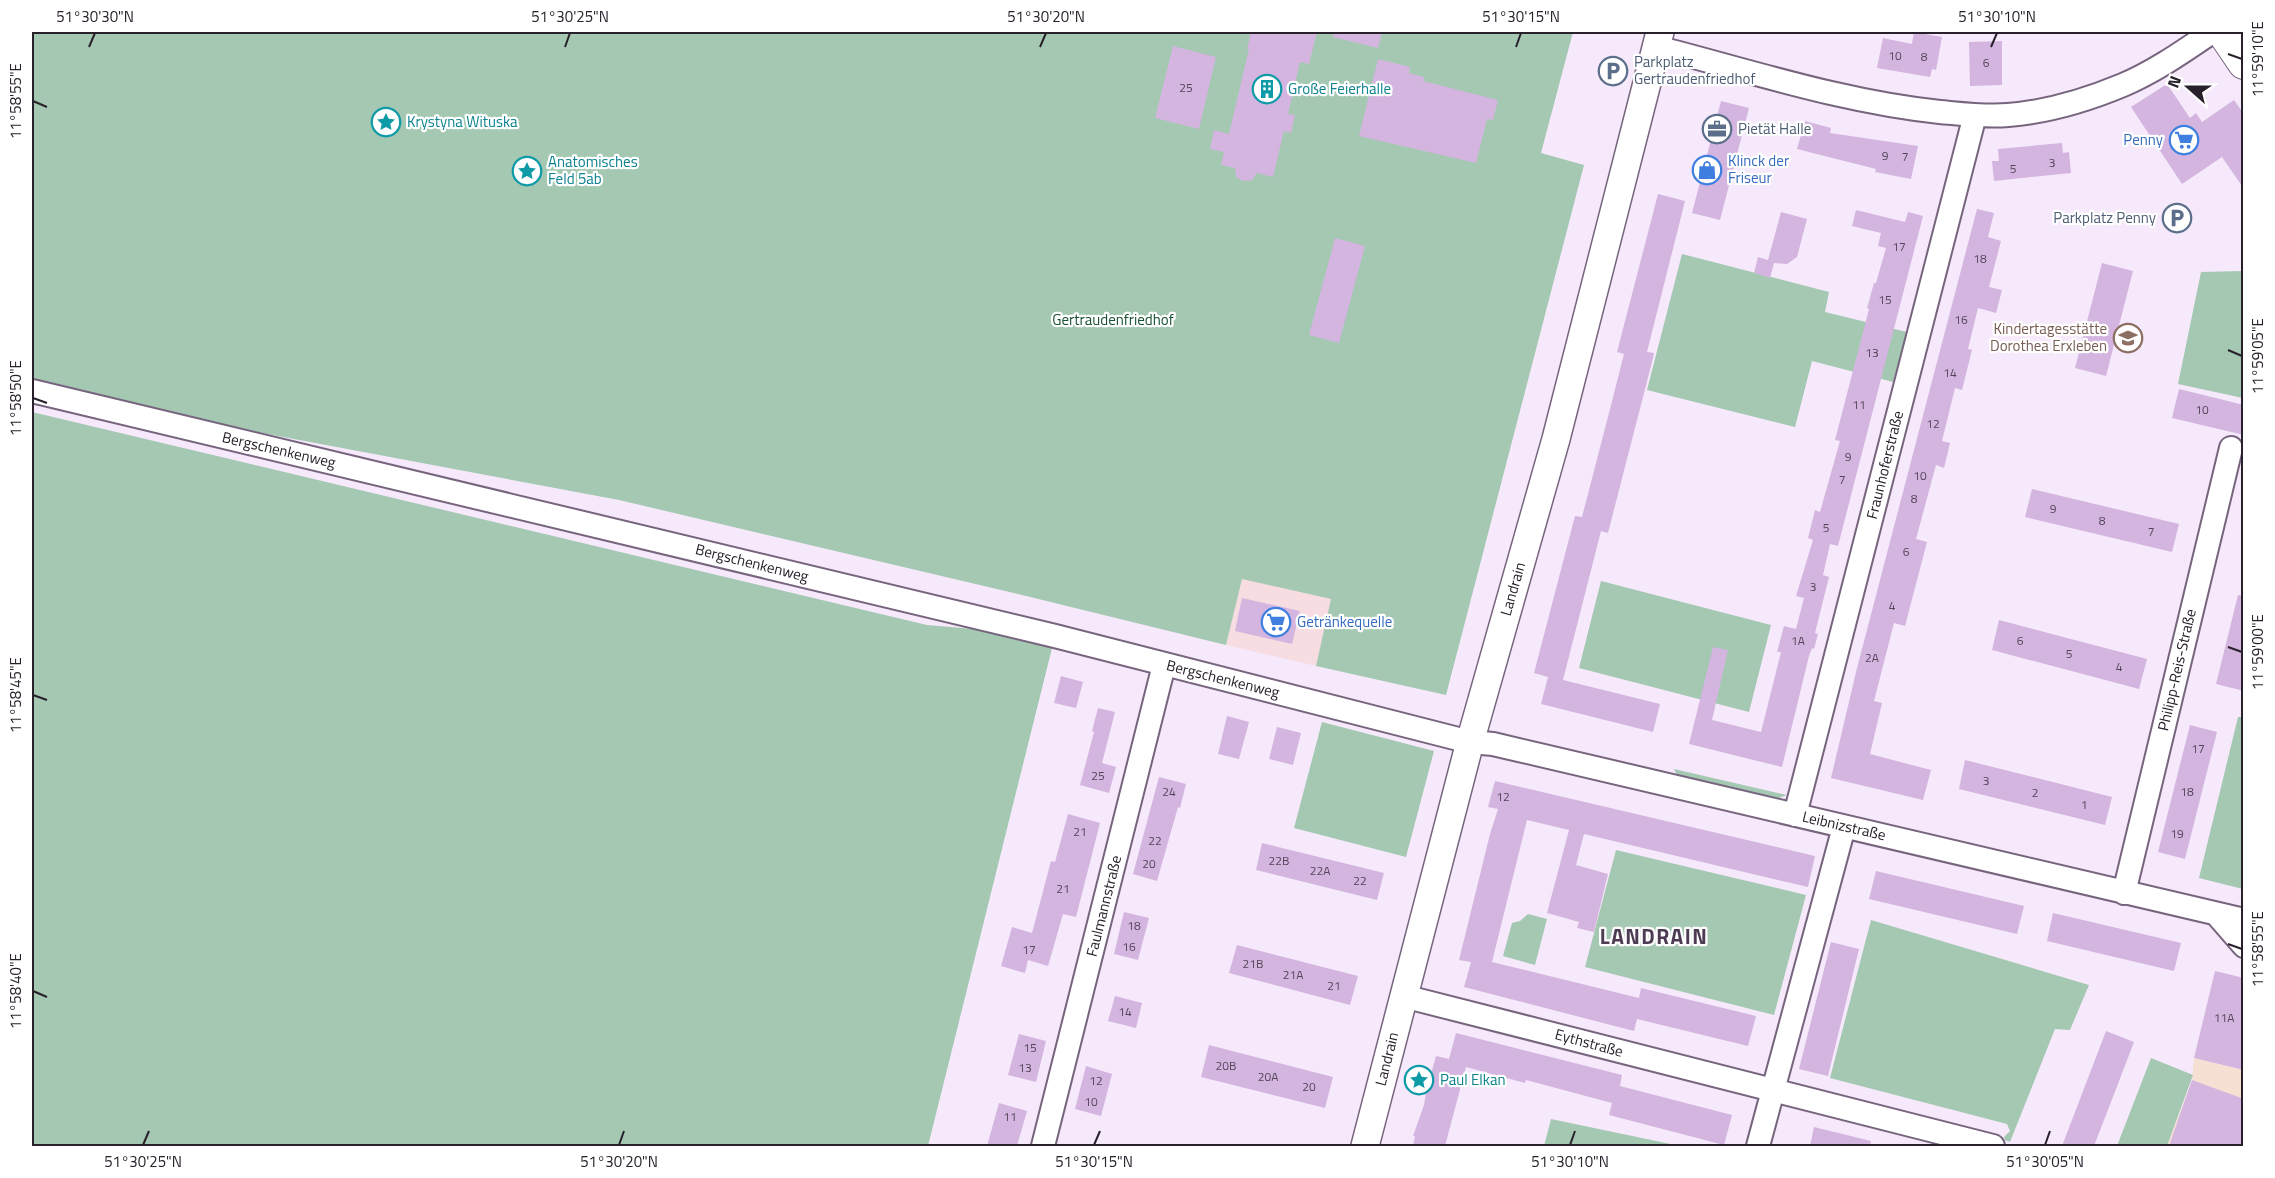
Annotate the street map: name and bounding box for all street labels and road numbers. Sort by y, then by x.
street label: Fraunhoferstraße [1860,408,1909,522]
street label: Bergschenkenweg [220,425,338,474]
street label: Bergschenkenweg [693,537,811,588]
street label: Landrain [1494,559,1531,618]
street label: Philipp-Reis-Straße [2151,607,2202,733]
street label: Bergschenkenweg [1164,653,1282,704]
street label: Leibnizstraße [1800,805,1888,846]
street label: Faulmannstraße [1080,853,1127,959]
street label: Eythstraße [1552,1022,1626,1063]
street label: Landrain [1369,1030,1404,1088]

